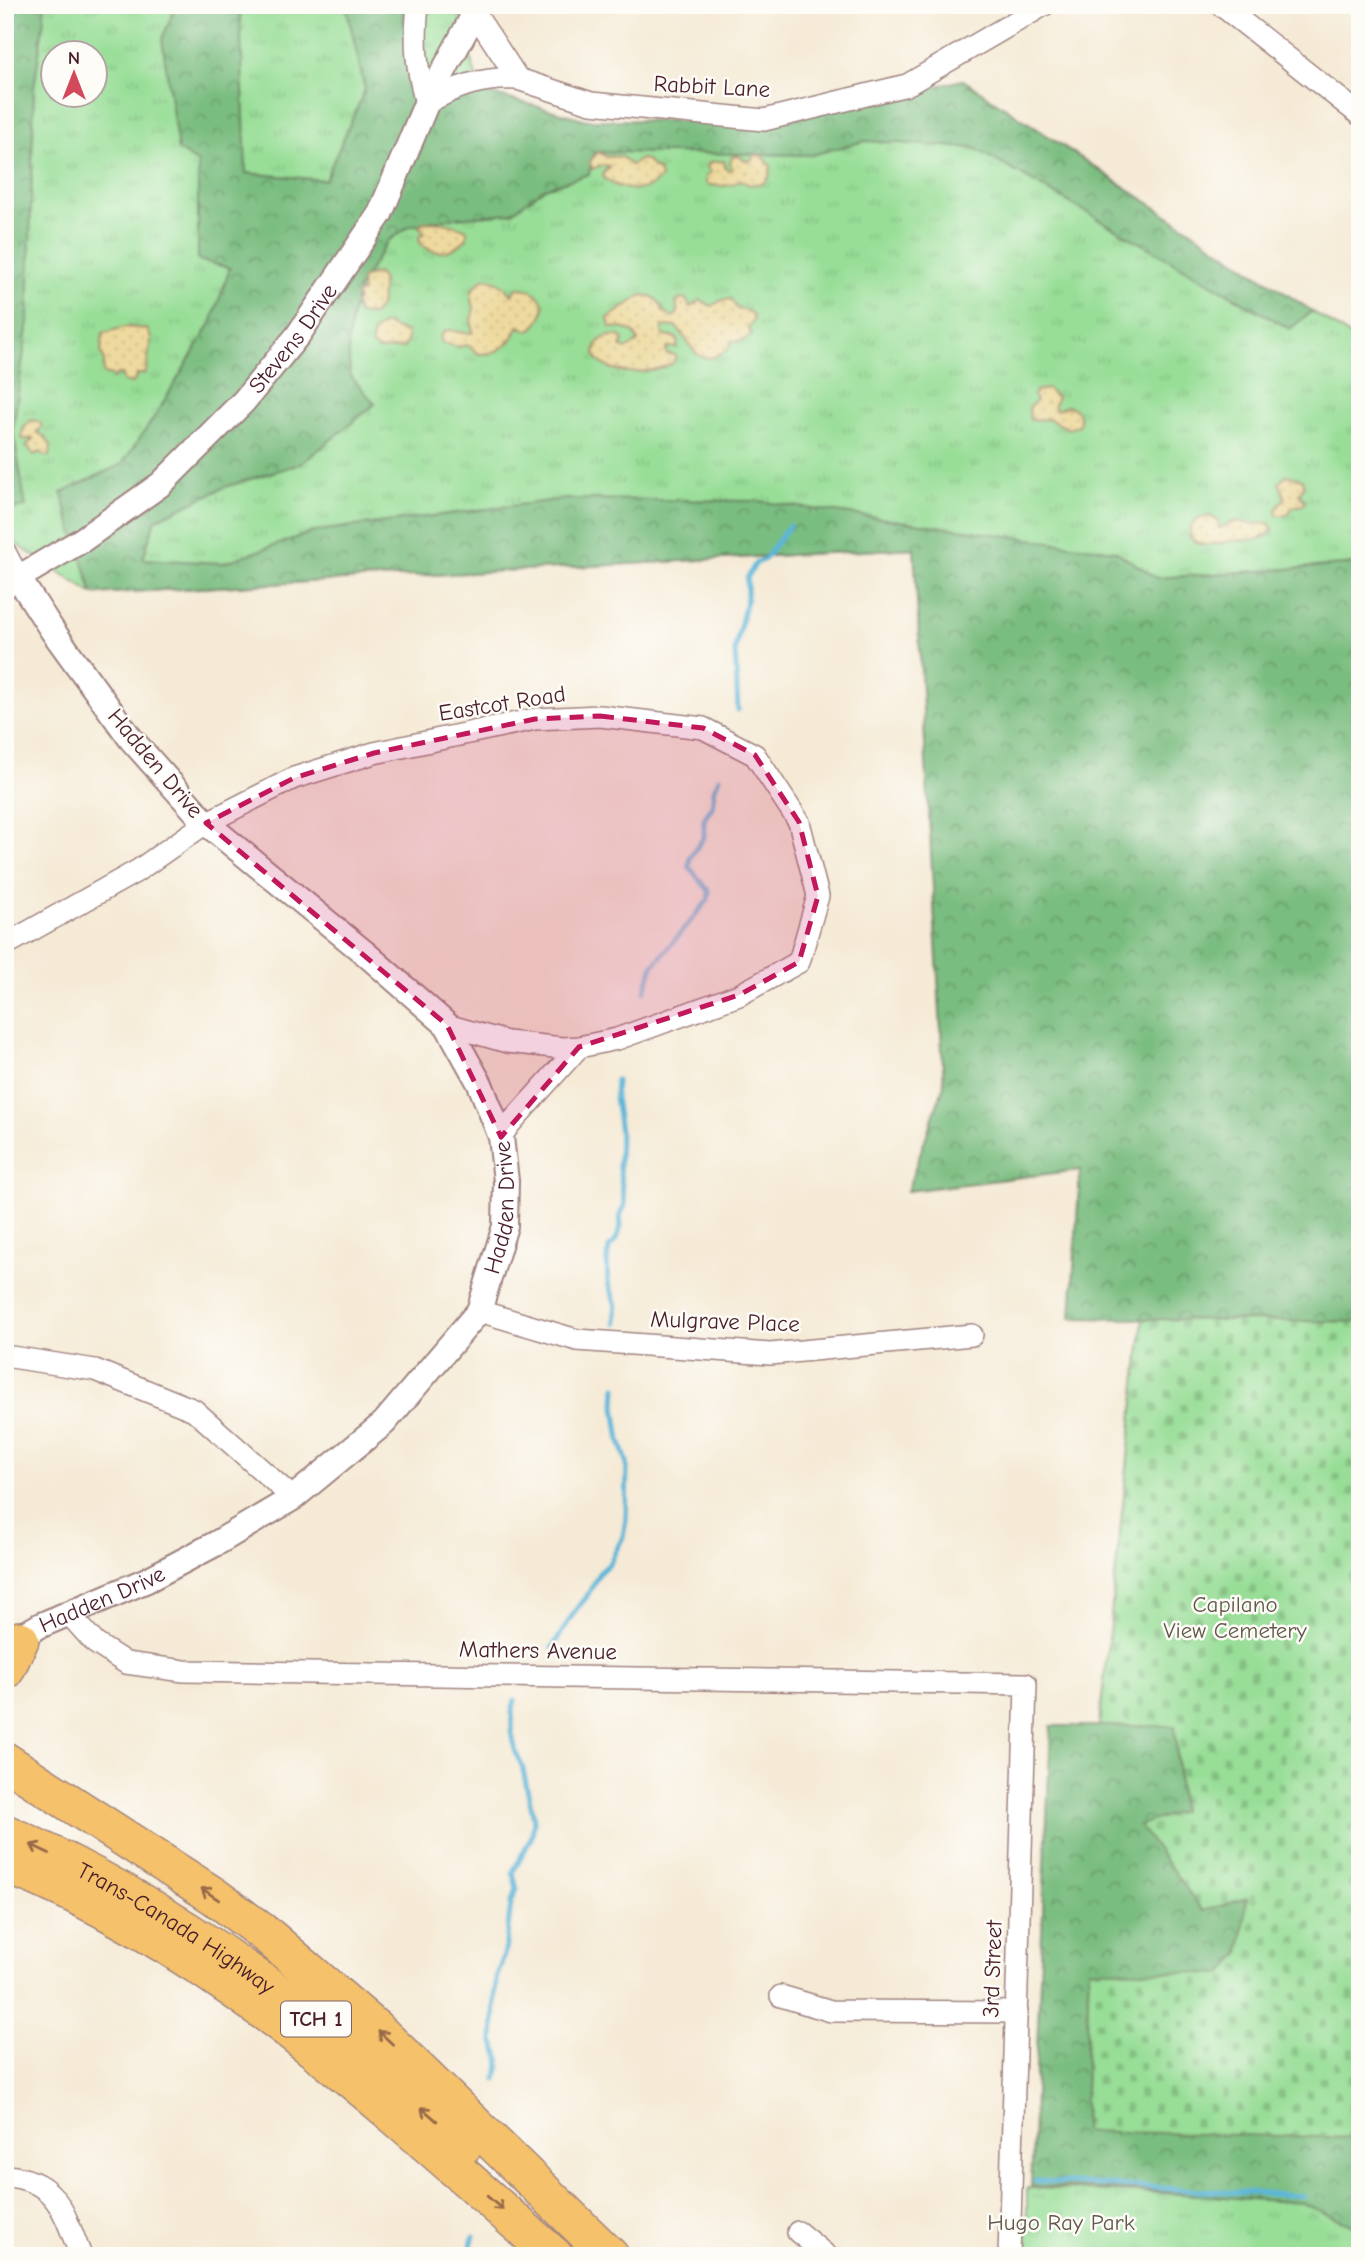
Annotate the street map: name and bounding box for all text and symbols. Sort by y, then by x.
north arrow [38,38,108,108]
text: N [68,47,80,69]
street label: Rabbit Lane [653,70,771,103]
street label: Stevens Drive [243,279,343,399]
street label: Eastcot Road [437,680,567,727]
street label: Hadden Drive [102,703,209,823]
street label: Hadden Drive [478,1140,520,1277]
street label: Mulgrave Place [650,1305,800,1338]
street label: Hadden Drive [35,1560,170,1638]
park label: Capilano View Cemetery [1163,1591,1307,1644]
street label: Mathers Avenue [459,1636,617,1665]
one-way arrow [30,1842,51,1855]
street label: Trans-Canada Highway [73,1857,281,2001]
one-way arrow [201,1887,220,1901]
street label: 3rd Street [977,1918,1008,2018]
road number: TCH 1 [281,2002,351,2036]
one-way arrow [378,2029,395,2046]
one-way arrow [420,2106,438,2122]
one-way arrow [485,2195,503,2211]
park label: Hugo Ray Park [987,2209,1135,2236]

